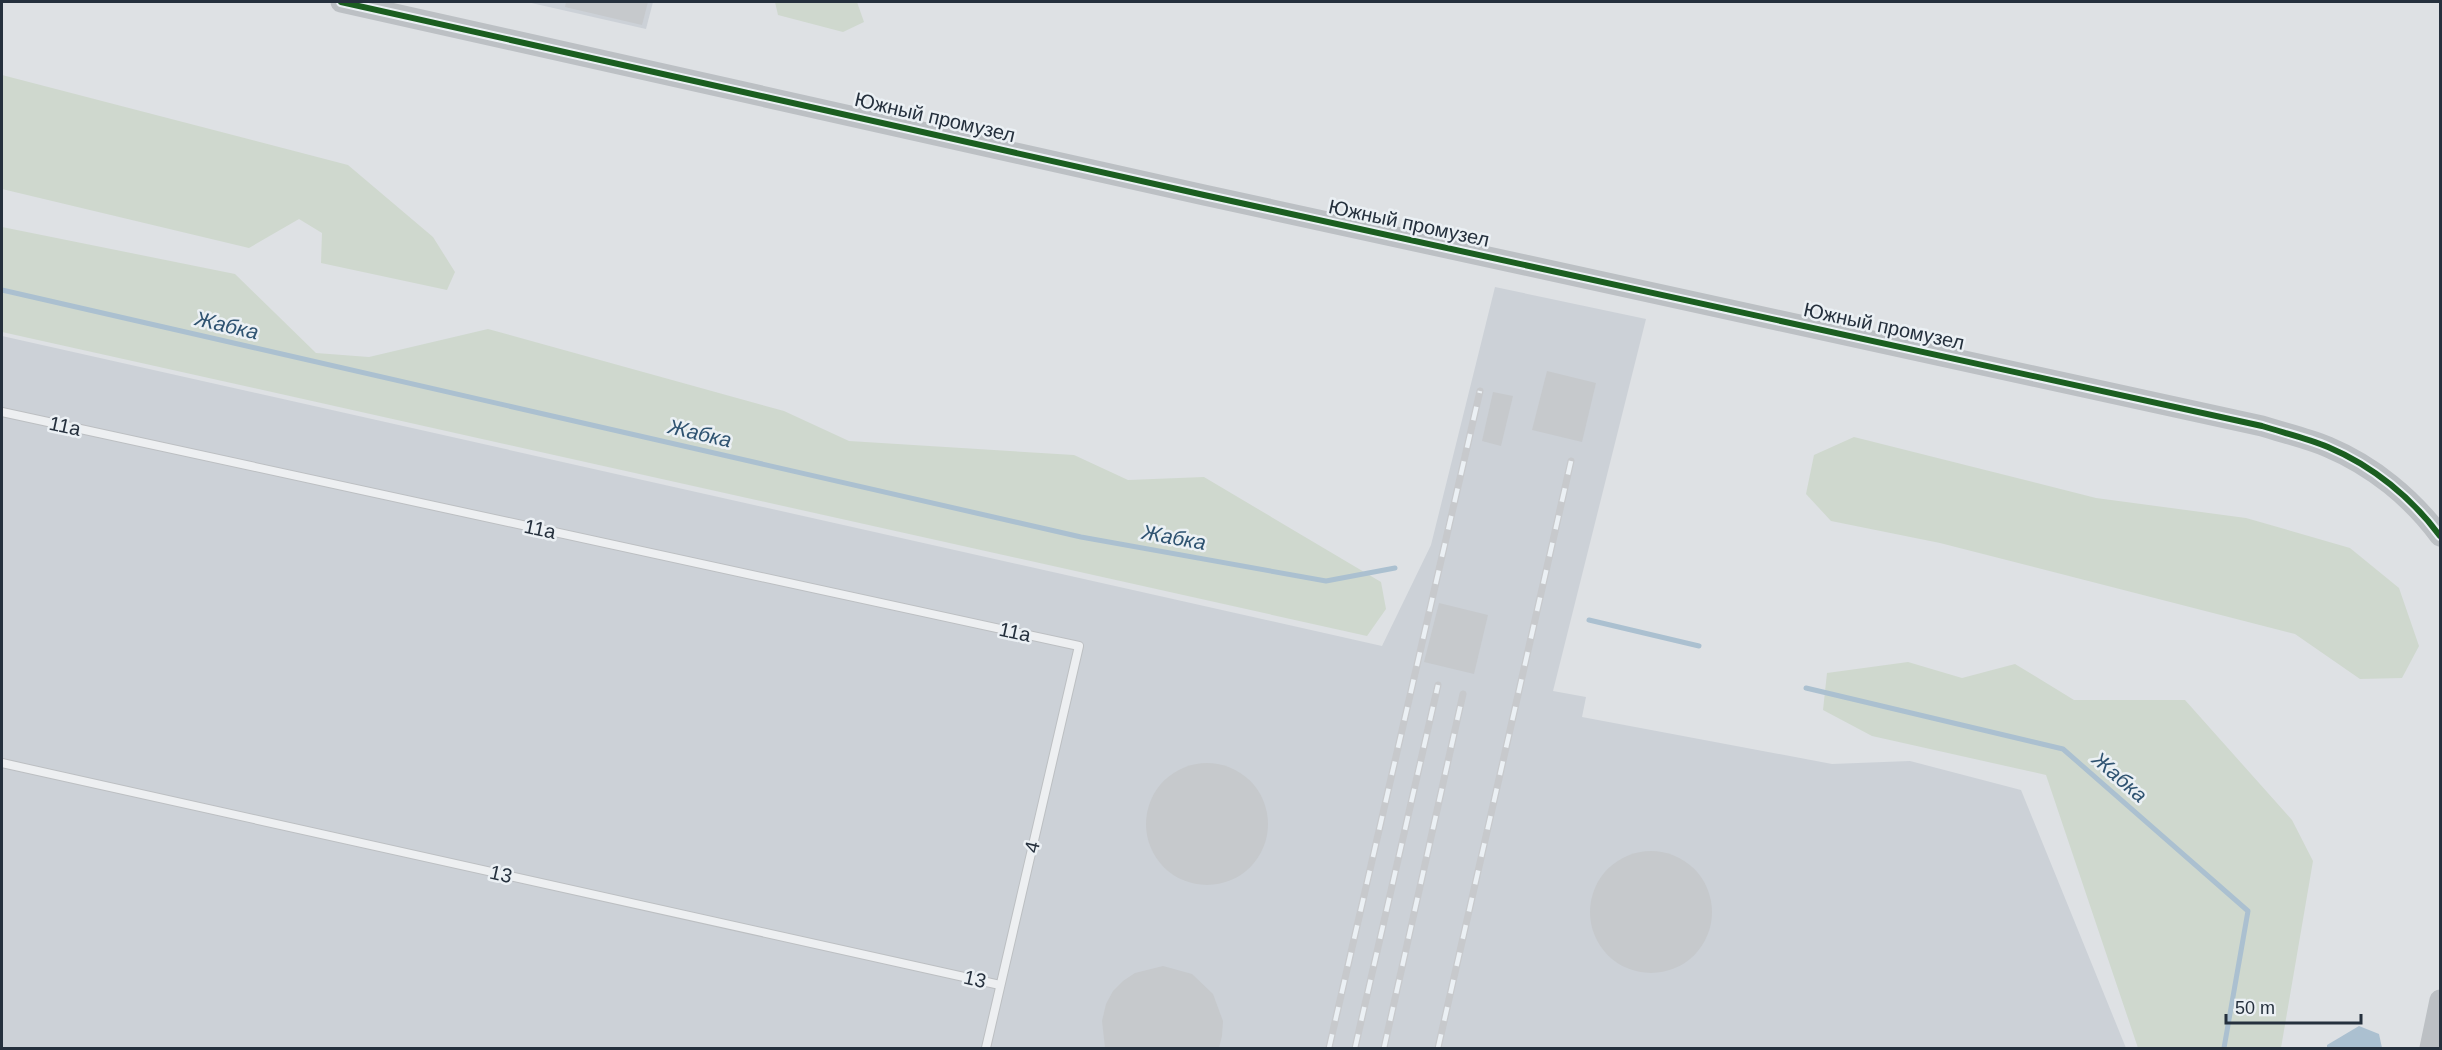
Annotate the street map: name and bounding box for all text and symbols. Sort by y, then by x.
street label: Южный промузел [853,88,1017,146]
street label: Южный промузел [1327,195,1491,251]
street label: Южный промузел [1802,298,1966,354]
water label: Жабка [192,306,261,343]
street label: 11a [47,412,84,440]
water label: Жабка [665,414,734,451]
street label: 11a [522,515,559,543]
water label: Жабка [1139,520,1208,554]
street label: 11a [997,618,1034,646]
water label: Жабка [2087,747,2152,807]
street label: 4 [1020,839,1044,855]
street label: 13 [488,861,514,887]
street label: 13 [962,966,988,992]
scale bar [2226,987,2361,1025]
text: 50 m [2235,998,2275,1018]

